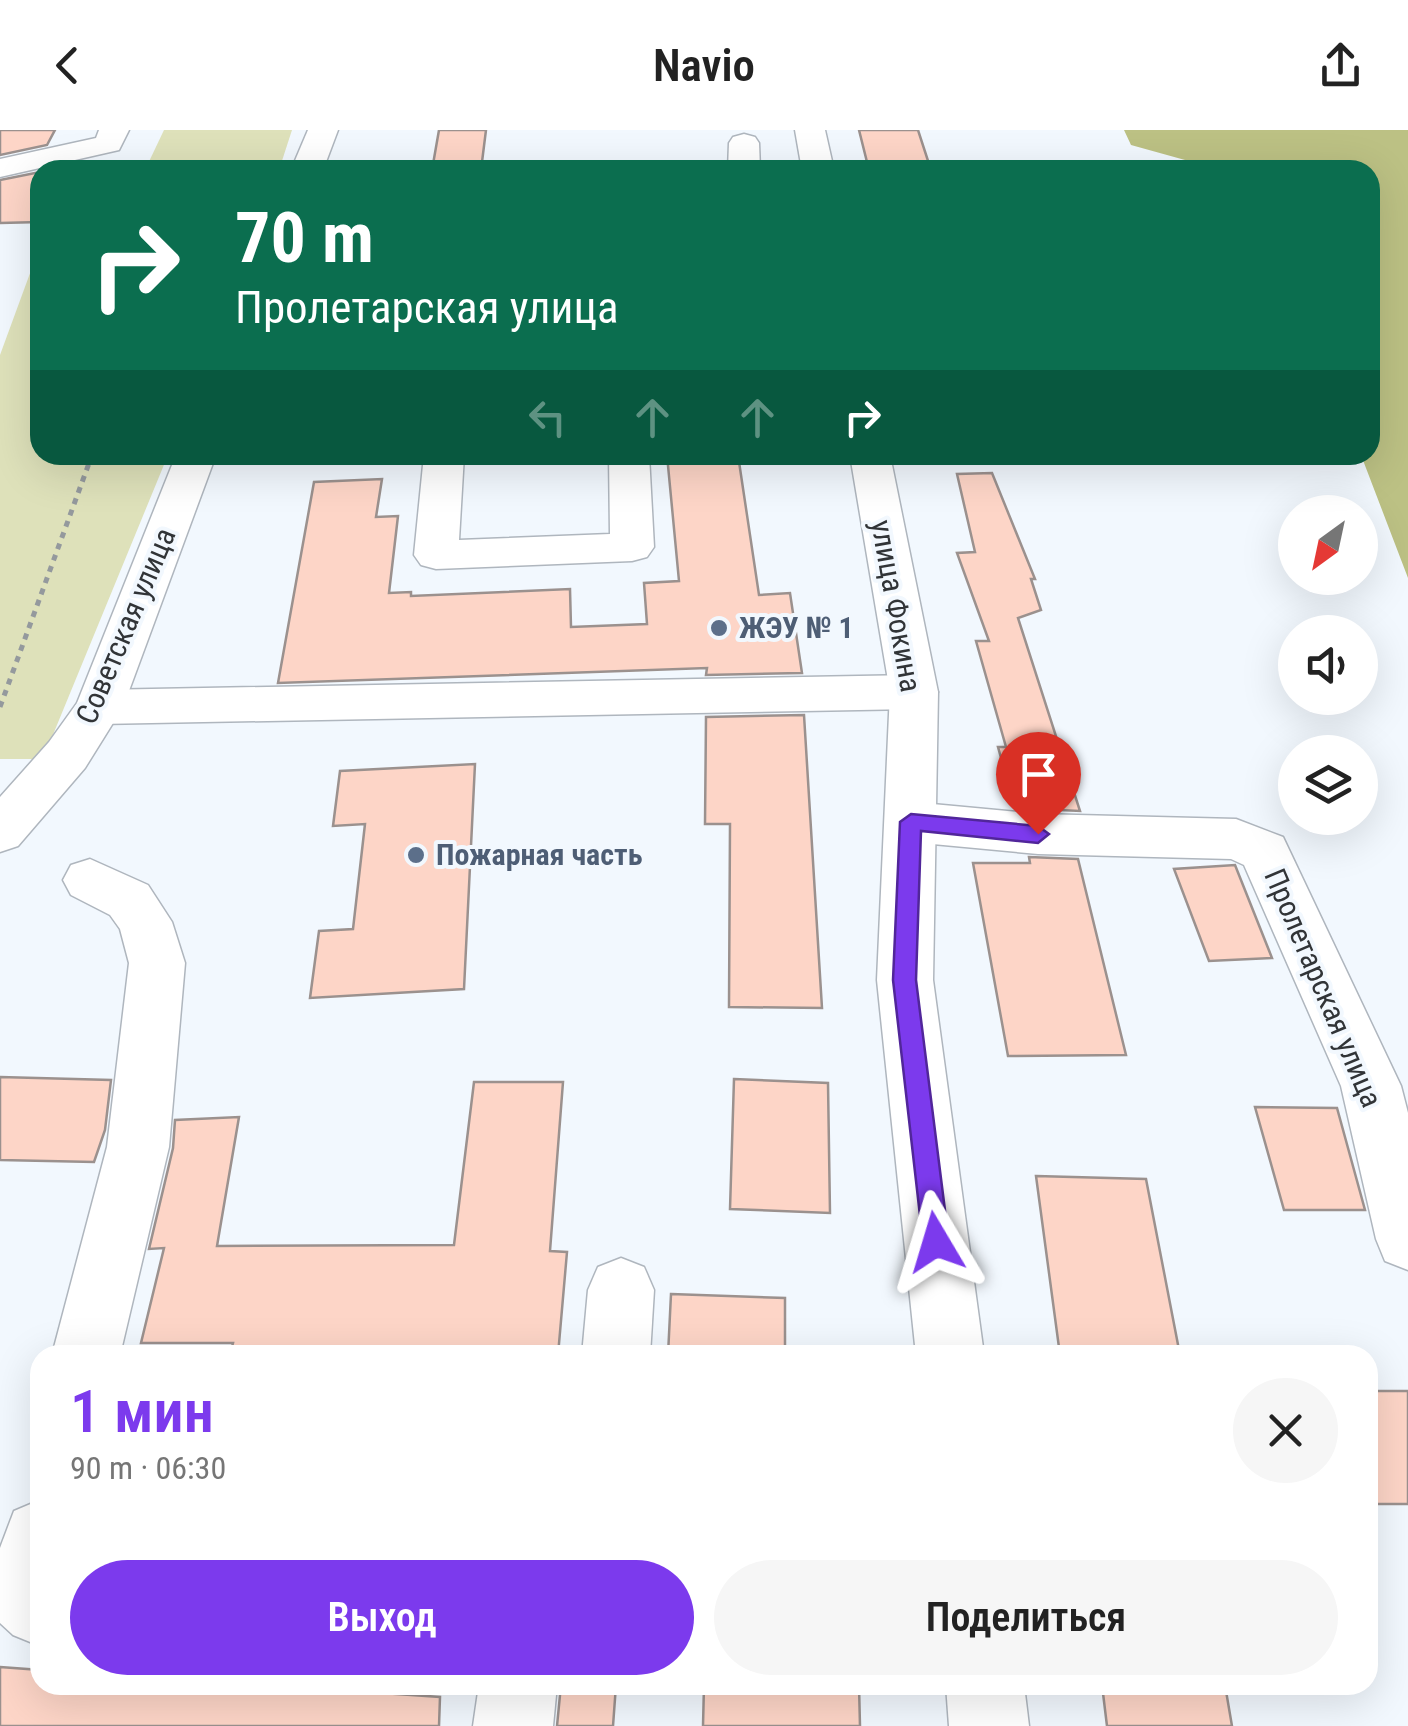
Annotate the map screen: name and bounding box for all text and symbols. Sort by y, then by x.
icon: back [40,38,95,93]
icon: share [1313,38,1368,93]
text: Navio [653,39,755,92]
text: 70 m [235,197,374,279]
icon: right [70,200,200,330]
text: Пролетарская улица [235,281,619,334]
icon: left [520,390,575,445]
icon: ahead [625,390,680,445]
icon: ahead [730,390,785,445]
icon: right [835,390,890,445]
north arrow [1278,495,1378,595]
map controls [1278,495,1378,835]
street label: улица Фокина [864,517,929,695]
street label: Советская улица [69,523,183,729]
place label: ЖЭУ № 1 [739,610,854,645]
button: sound [1278,615,1378,715]
marker: ЖЭУ № 1 [708,617,730,639]
pin [996,732,1081,835]
button: layers [1278,735,1378,835]
icon: arrive [1011,747,1066,802]
place label: Пожарная часть [436,837,643,872]
marker: Пожарная часть [405,844,427,866]
street label: Пролетарская улица [1257,863,1390,1112]
position arrow [884,1190,988,1294]
text: 1 мин [70,1376,214,1447]
button: close [1233,1378,1338,1483]
text: 90 m · 06:30 [70,1449,226,1487]
button: Выход [70,1560,694,1675]
button: Поделиться [714,1560,1338,1675]

